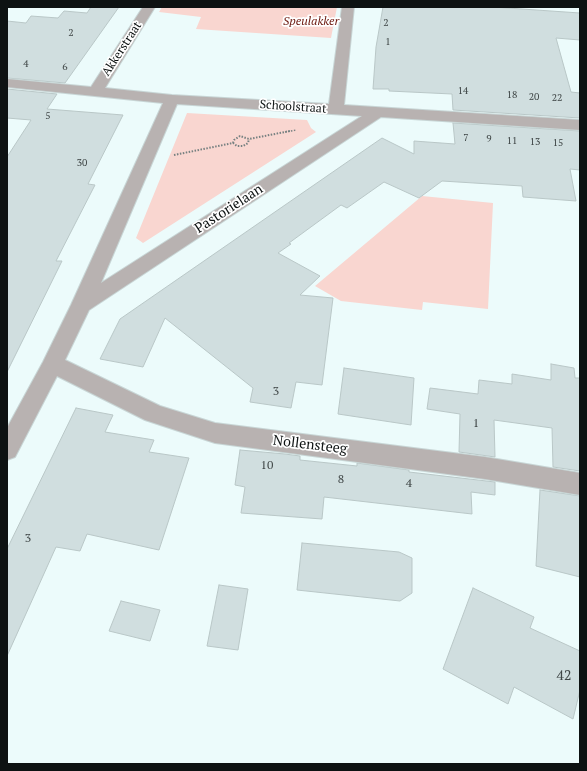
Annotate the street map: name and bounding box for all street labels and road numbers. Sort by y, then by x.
street label: Akkerstraat [99,19,145,79]
street label: Schoolstraat [259,97,327,117]
street label: Pastorielaan [192,181,266,237]
street label: Nollensteeg [272,432,348,458]

